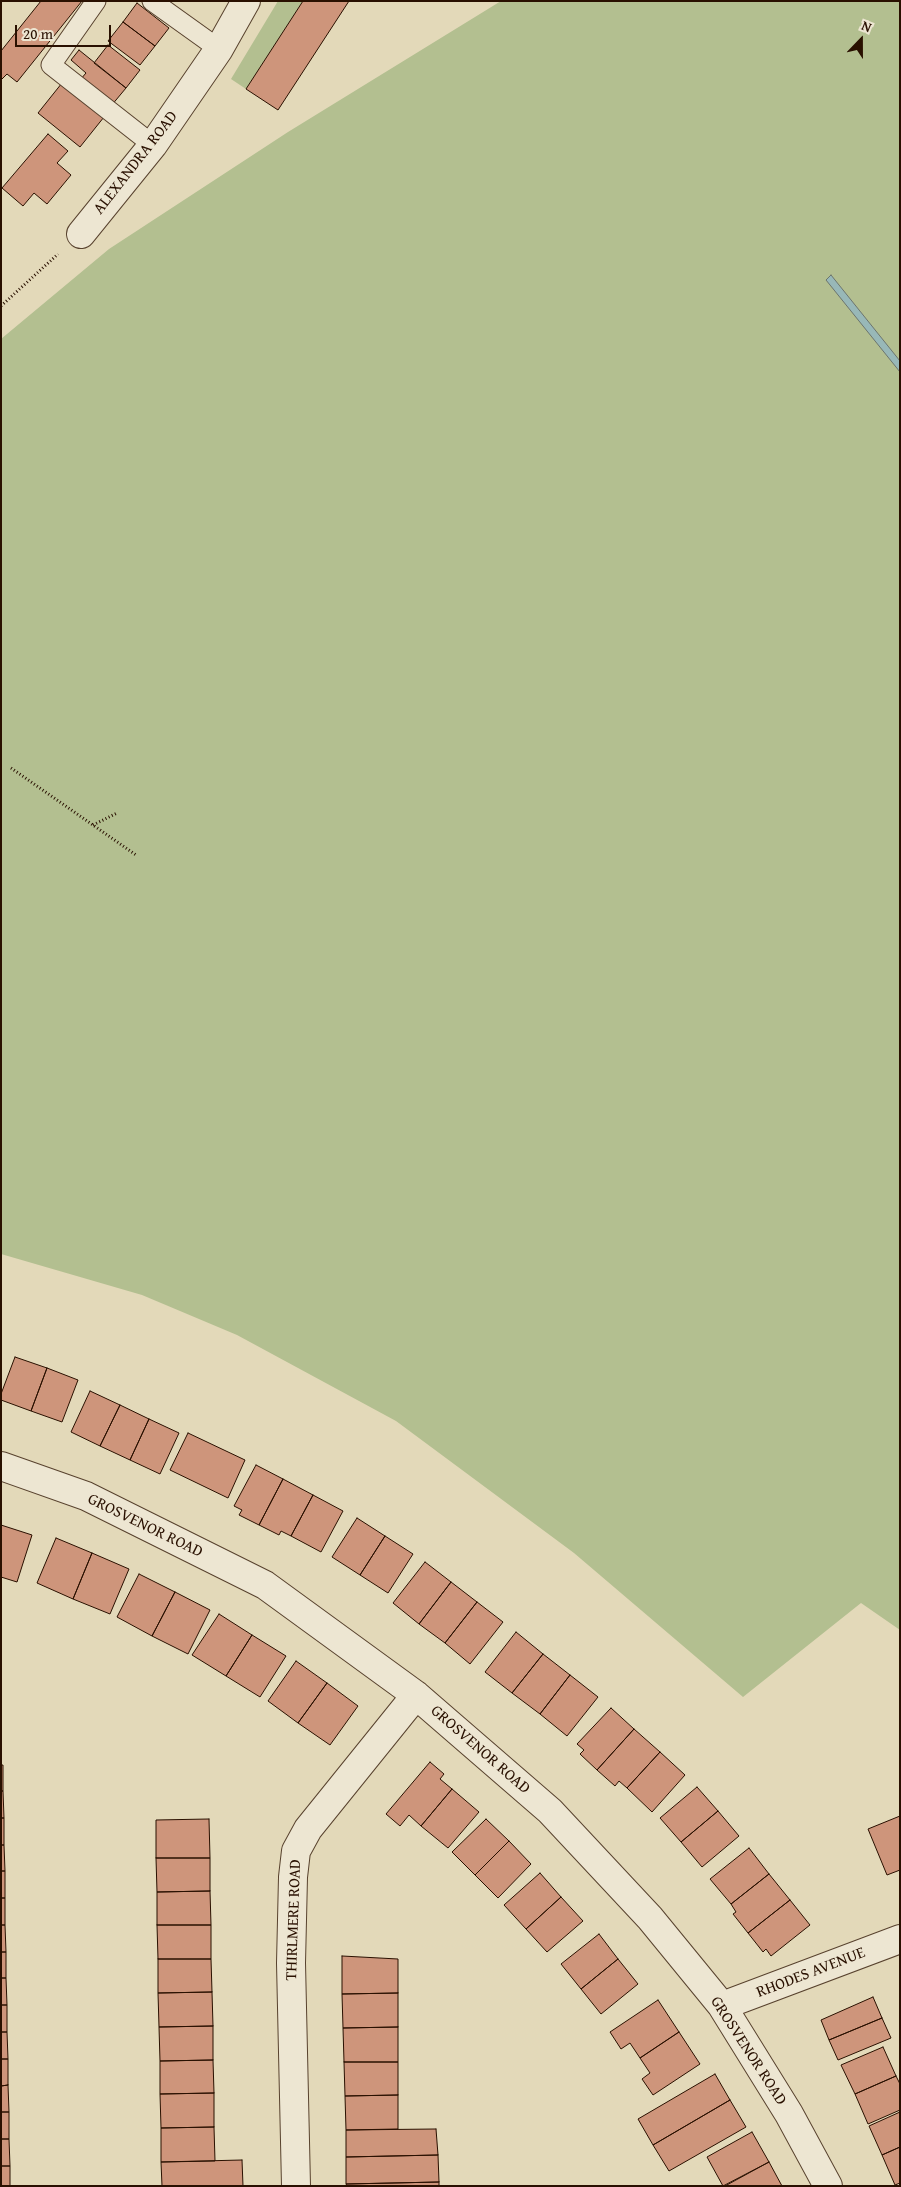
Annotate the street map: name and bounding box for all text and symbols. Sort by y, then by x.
scale bar [18,15,114,47]
north arrow [836,15,886,65]
text: N [859,15,875,37]
text: 20 m [23,23,53,44]
street label: ALEXANDRA ROAD [90,108,182,218]
street label: GROSVENOR ROAD [84,1490,206,1562]
street label: GROSVENOR ROAD [426,1702,534,1798]
street label: THIRLMERE ROAD [282,1859,306,1981]
street label: RHODES AVENUE [754,1943,868,2003]
street label: GROSVENOR ROAD [706,1993,790,2109]

